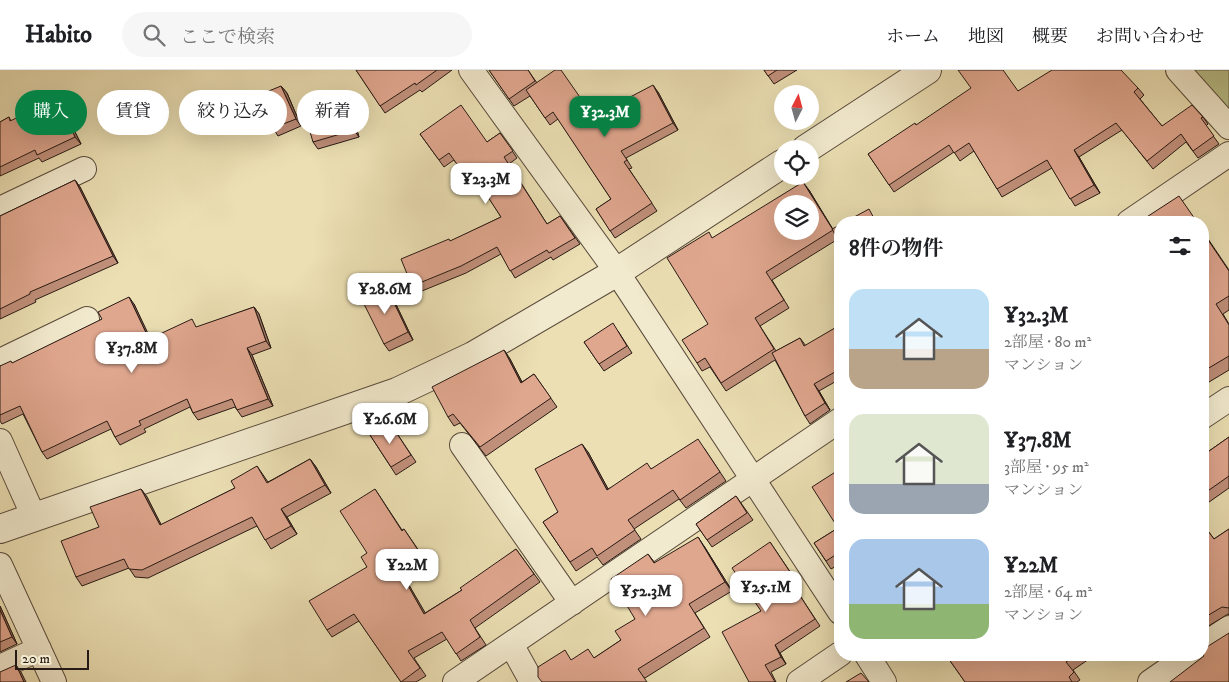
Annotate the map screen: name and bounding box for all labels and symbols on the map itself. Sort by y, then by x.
north arrow [774,85,819,130]
pin: ¥32.3M [564,96,646,138]
pin: ¥23.3M [445,162,527,205]
pin: ¥28.6M [344,272,426,315]
pin: ¥37.8M [91,332,173,374]
pin: ¥26.6M [349,402,431,445]
pin: ¥22M [377,548,437,591]
pin: ¥25.1M [725,570,807,613]
pin: ¥52.3M [605,574,687,617]
scale bar [15,647,89,670]

